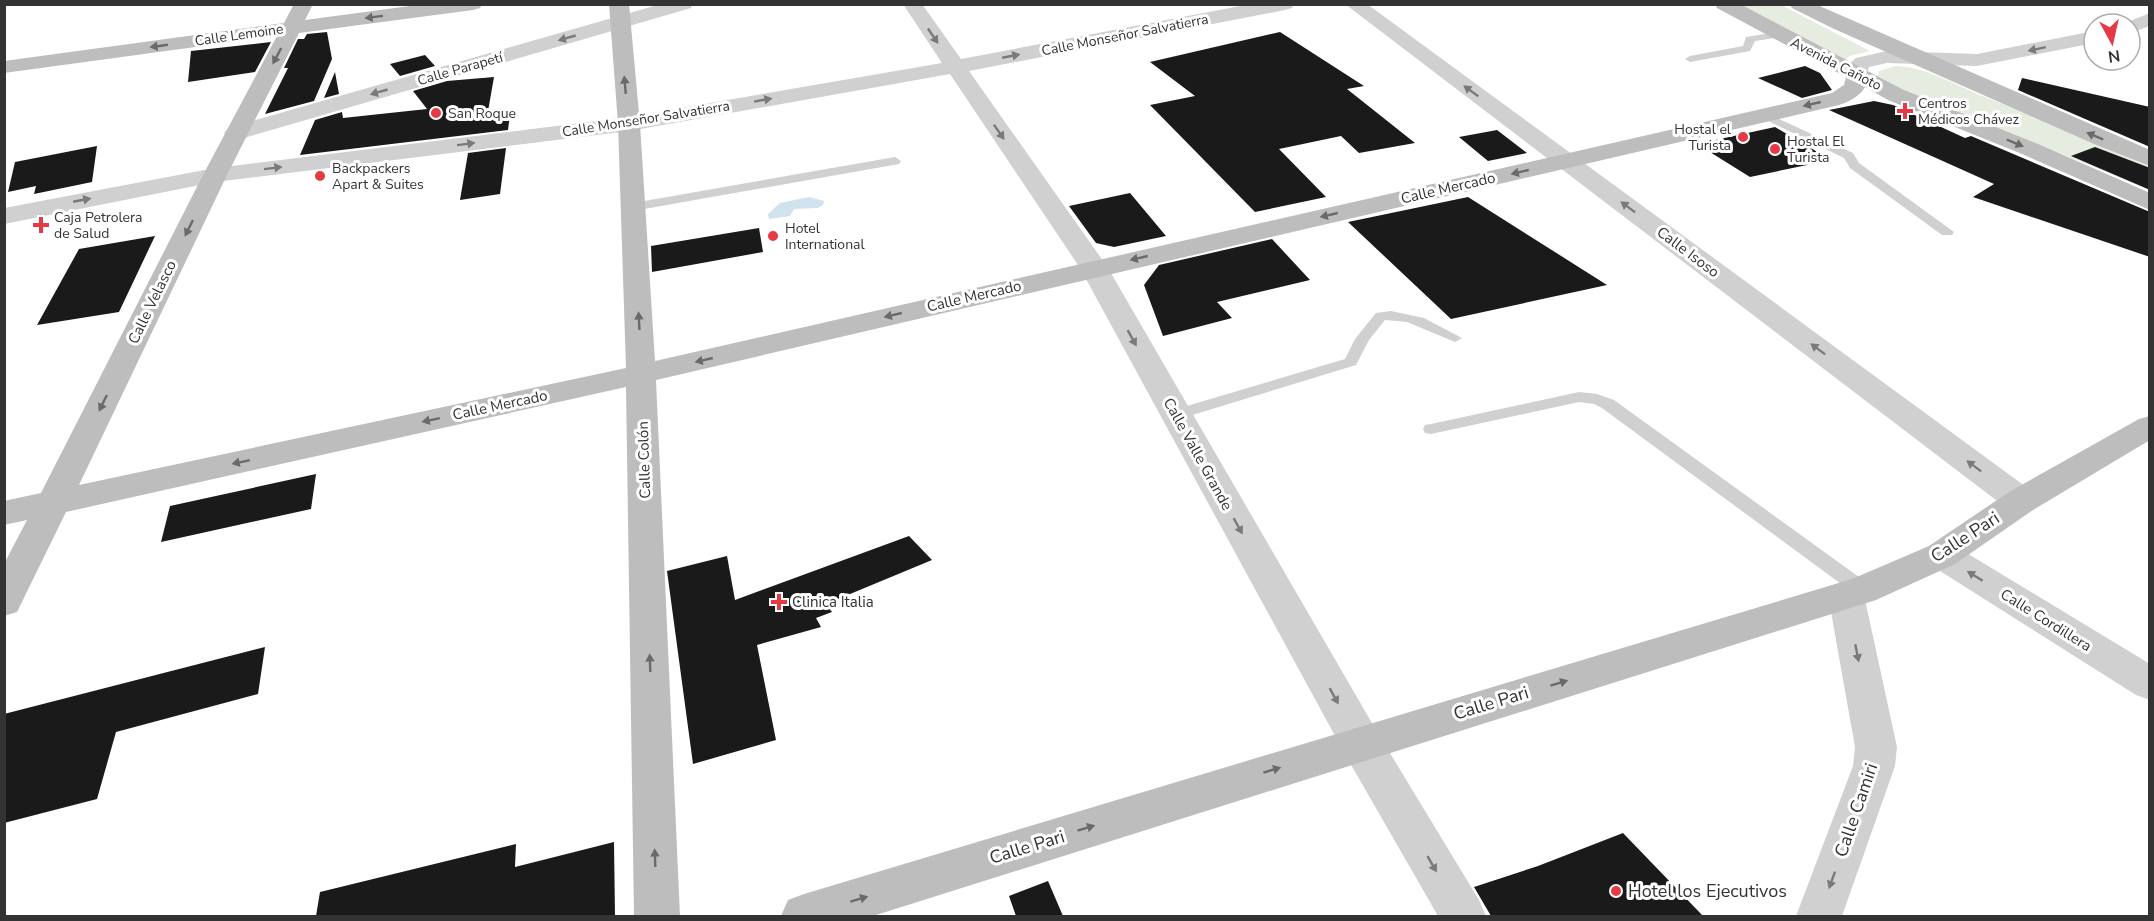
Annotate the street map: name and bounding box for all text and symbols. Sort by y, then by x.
street label: Calle Monseñor Salvatierra [1040,9,1210,61]
one-way arrow [364,12,383,22]
north arrow [2082,12,2142,72]
street label: Calle Lemoine [193,19,285,51]
one-way arrow [927,27,939,43]
street label: Avenida Cañoto [1787,33,1885,95]
one-way arrow [558,34,576,44]
one-way arrow [150,41,169,51]
one-way arrow [2027,44,2046,54]
text: N [2106,44,2121,68]
one-way arrow [272,48,282,65]
street label: Calle Parapetí [415,48,506,90]
one-way arrow [1002,51,1021,60]
one-way arrow [620,75,630,94]
one-way arrow [1464,85,1480,97]
one-way arrow [370,88,388,97]
place label: Centros Médicos Chávez [1918,94,2020,129]
street label: Calle Monseñor Salvatierra [561,96,731,142]
one-way arrow [754,96,773,105]
one-way arrow [1803,100,1821,110]
marker: Centros Médicos Chávez [1896,102,1914,120]
place label: San Roque [448,104,516,123]
marker: San Roque [429,106,443,120]
place label: Hostal el Turista [1674,120,1732,155]
one-way arrow [993,124,1005,140]
marker: Hostal el Turista [1736,130,1750,144]
one-way arrow [2086,131,2104,141]
place label: Hostal El Turista [1787,132,1845,167]
one-way arrow [2007,138,2025,148]
one-way arrow [457,139,476,149]
marker: Hostal El Turista [1768,142,1782,156]
place label: Backpackers Apart & Suites [332,159,424,194]
one-way arrow [263,164,282,173]
street label: Calle Mercado [1399,167,1497,209]
one-way arrow [1510,168,1529,177]
marker: Backpackers Apart & Suites [313,169,327,183]
one-way arrow [73,195,92,204]
one-way arrow [1621,201,1637,213]
place label: Caja Petrolera de Salud [54,208,142,243]
one-way arrow [1320,211,1339,220]
marker: Caja Petrolera de Salud [32,216,50,234]
one-way arrow [184,219,193,236]
place label: Hotel International [785,219,866,254]
street label: Calle Isoso [1653,222,1723,282]
marker: Hotel International [766,229,780,243]
one-way arrow [1129,254,1148,263]
street label: Calle Velasco [123,257,181,347]
street label: Calle Mercado [925,275,1023,317]
one-way arrow [884,311,903,321]
one-way arrow [634,312,643,331]
one-way arrow [1127,329,1137,346]
one-way arrow [1811,343,1826,355]
one-way arrow [694,355,713,365]
street label: Calle Mercado [451,385,549,425]
one-way arrow [98,394,107,411]
street label: Calle Valle Grande [1159,394,1237,514]
one-way arrow [422,416,441,425]
street label: Calle Colón [633,421,655,499]
one-way arrow [231,458,250,467]
one-way arrow [1967,460,1982,472]
street label: Calle Pari [1926,506,2004,568]
one-way arrow [1233,518,1244,534]
one-way arrow [1967,570,1983,581]
street label: Calle Cordillera [1997,584,2095,656]
place label: Clinica Italia [792,592,874,612]
marker: Clinica Italia [770,593,788,611]
one-way arrow [1853,643,1862,662]
one-way arrow [645,654,654,673]
one-way arrow [1550,677,1568,687]
street label: Calle Pari [1451,680,1531,726]
one-way arrow [1329,687,1339,704]
street label: Calle Camiri [1829,760,1883,860]
one-way arrow [1263,765,1281,775]
one-way arrow [1077,823,1095,833]
street label: Calle Pari [987,824,1067,870]
one-way arrow [650,849,660,868]
one-way arrow [1427,856,1438,872]
one-way arrow [1827,872,1837,890]
place label: Hotel los Ejecutivos [1628,879,1787,903]
marker: Hotel los Ejecutivos [1609,884,1623,898]
one-way arrow [851,894,869,903]

